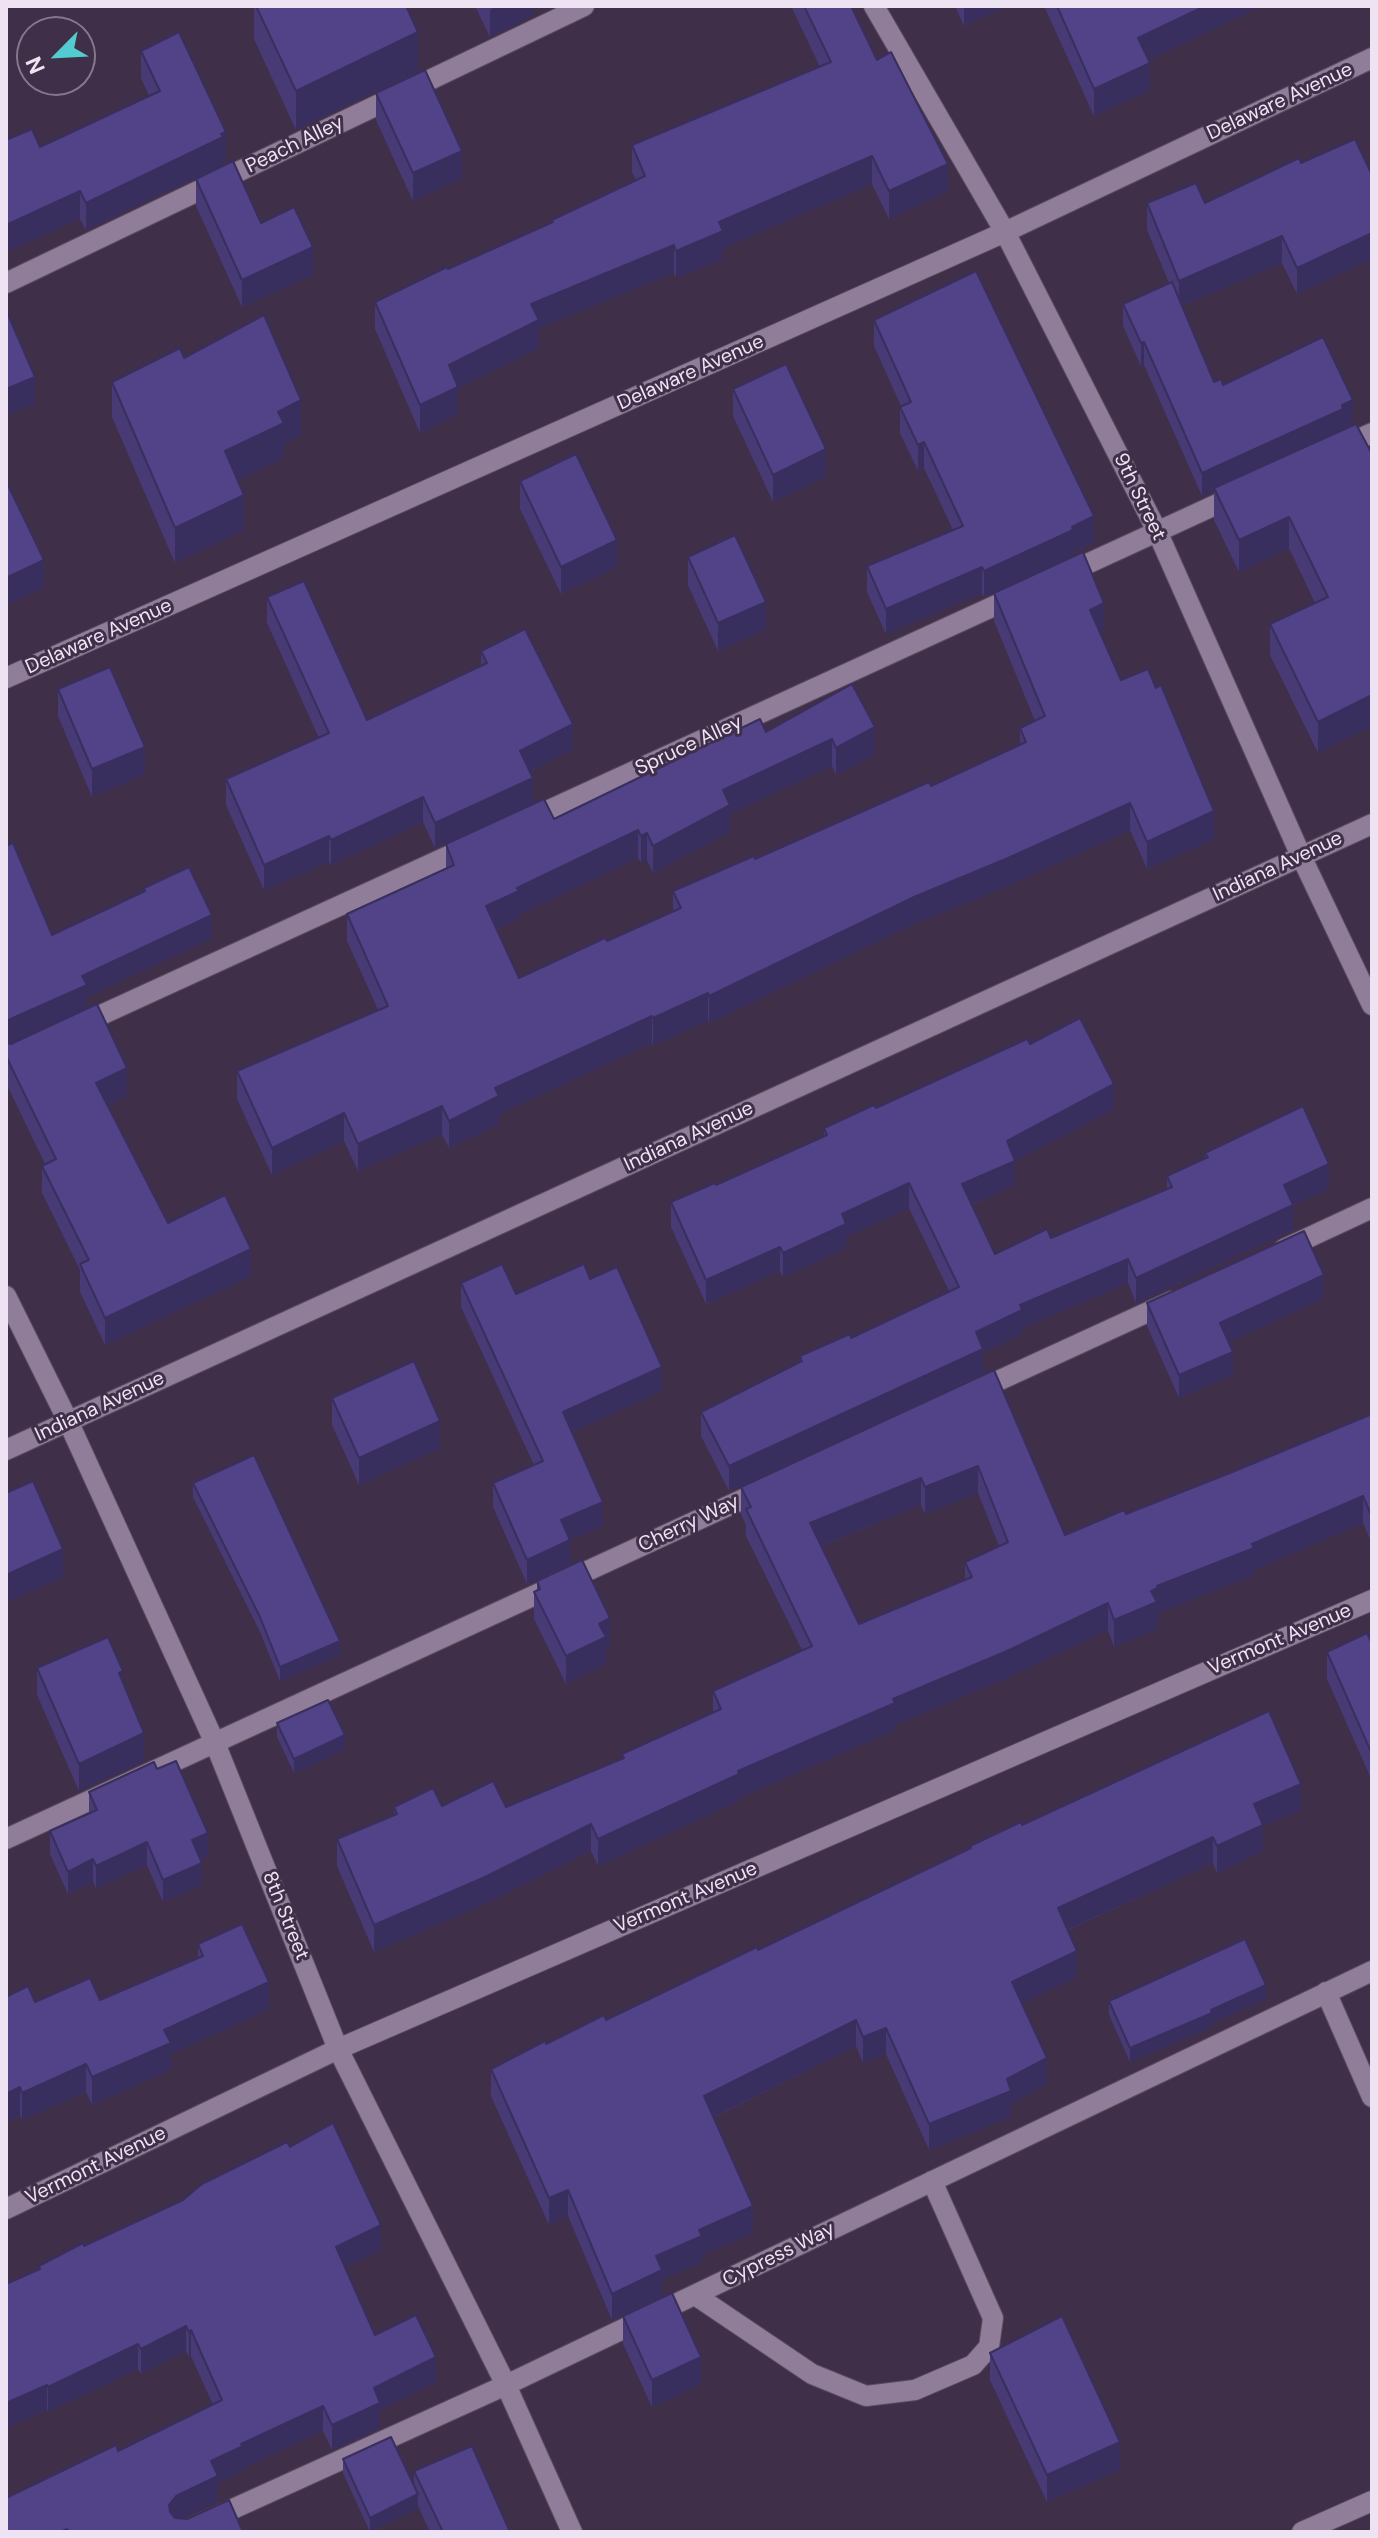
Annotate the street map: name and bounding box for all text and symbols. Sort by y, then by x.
north arrow [16,16,96,96]
text: N [19,52,52,78]
street label: Delaware Avenue [1203,58,1357,146]
street label: Peach Alley [242,111,348,179]
street label: Delaware Avenue [614,330,768,416]
street label: 9th Street [1108,450,1170,544]
street label: Delaware Avenue [22,594,176,680]
street label: Spruce Alley [632,711,746,781]
street label: Indiana Avenue [1209,827,1347,907]
street label: Indiana Avenue [620,1097,758,1177]
street label: Indiana Avenue [31,1367,169,1447]
street label: Cherry Way [635,1490,743,1558]
street label: Vermont Avenue [1205,1599,1355,1681]
street label: Vermont Avenue [611,1857,761,1939]
street label: 8th Street [256,1868,314,1964]
street label: Vermont Avenue [22,2122,170,2210]
street label: Cypress Way [719,2218,839,2292]

